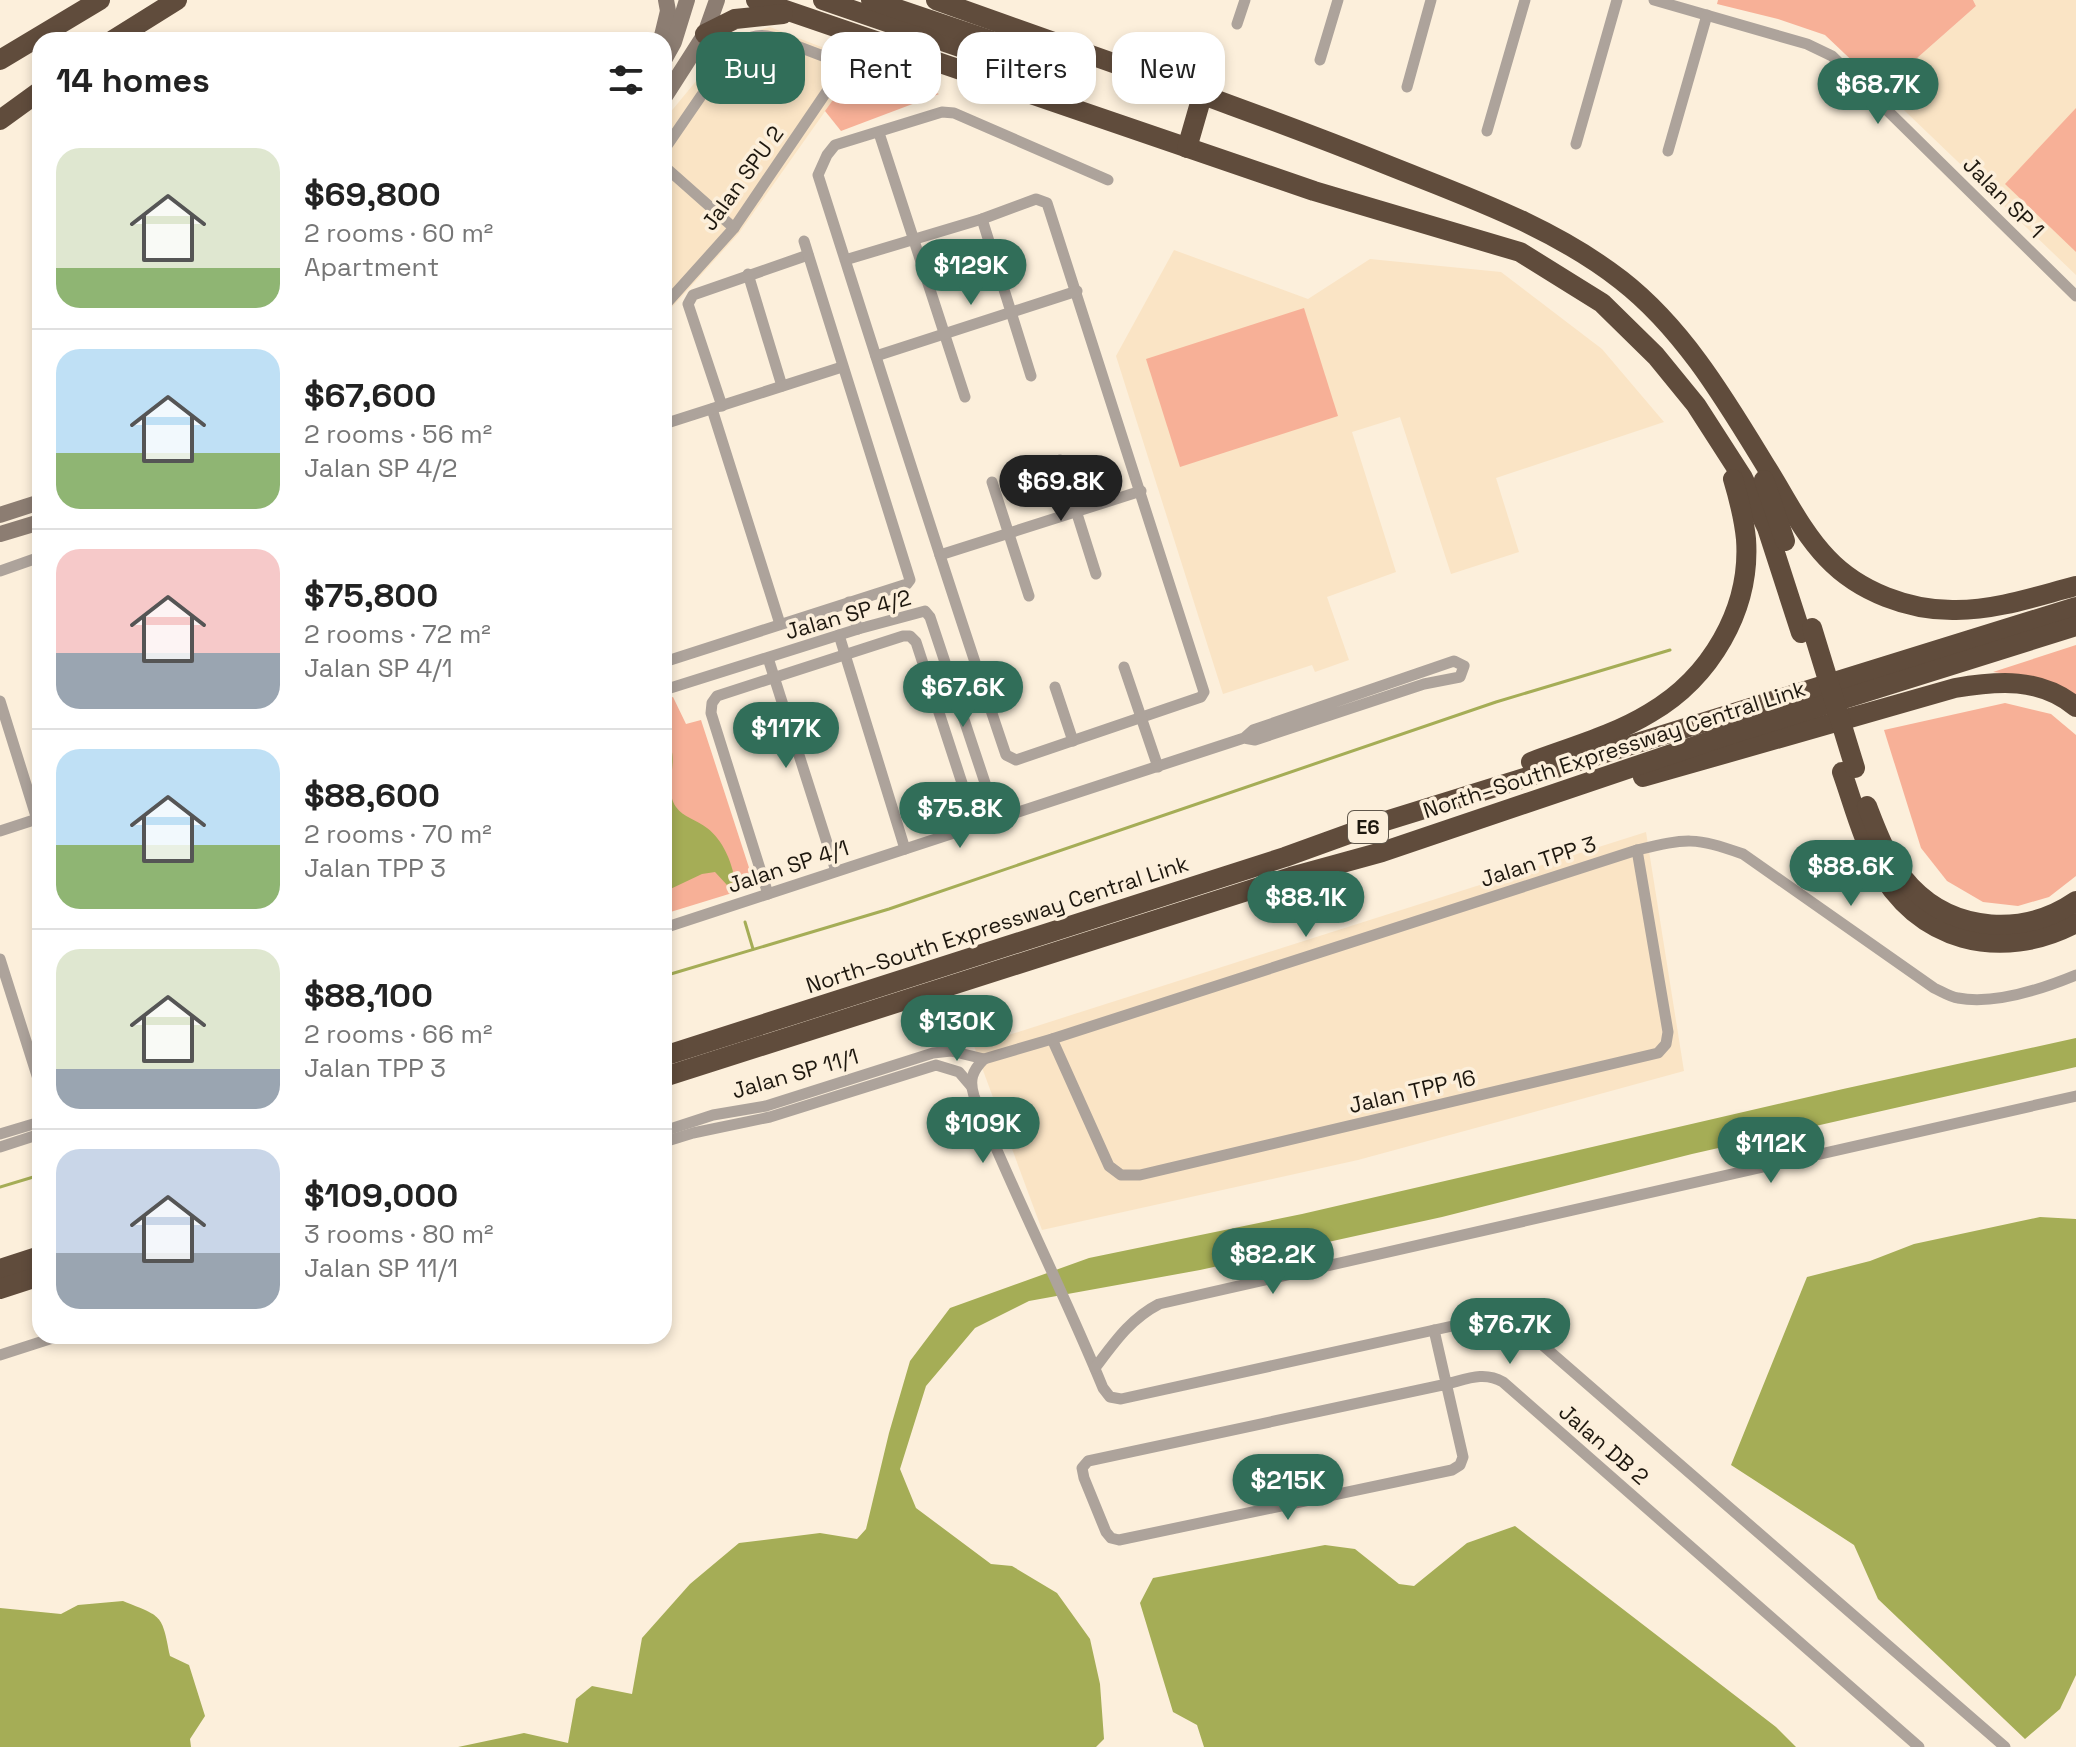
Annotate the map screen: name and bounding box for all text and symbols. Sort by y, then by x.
chip: Buy [696,32,805,104]
chip: Rent [821,32,941,104]
chip: Filters [957,32,1096,104]
chip: New [1112,32,1225,104]
icon: filters [604,58,648,102]
pin: $68.7K [1813,58,1943,126]
text: 14 homes [56,59,210,102]
text: $68.7K [1836,67,1920,101]
street label: Jalan SPU 2 [695,120,789,236]
street label: Jalan SP 1 [1957,150,2051,244]
text: $69,800 [304,173,441,216]
icon: home [120,180,216,276]
text: 2 rooms · 60 m² [304,216,493,250]
pin: $129K [915,239,1027,307]
text: $129K [933,248,1009,282]
text: Apartment [304,250,439,284]
text: $67,600 [304,374,436,417]
icon: home [120,381,216,477]
text: 2 rooms · 56 m² [304,417,492,451]
text: Jalan SP 4/2 [304,451,457,485]
pin: $69.8K [996,455,1126,523]
text: $69.8K [1017,464,1105,498]
text: $75,800 [304,574,438,617]
icon: home [120,581,216,677]
street label: Jalan SP 4/2 [782,583,914,645]
text: 2 rooms · 72 m² [304,617,491,651]
text: Jalan SP 4/1 [304,651,453,685]
pin: $67.6K [898,661,1028,729]
text: $67.6K [921,670,1005,704]
street label: North–South Expressway Central Link [1419,674,1809,824]
pin: $117K [730,702,842,770]
text: $117K [751,711,821,745]
text: $88,600 [304,774,440,817]
icon: home [120,781,216,877]
pin: $75.8K [895,782,1025,850]
text: $75.8K [917,791,1003,825]
road number: E6 [1348,811,1388,843]
text: 2 rooms · 70 m² [304,817,492,851]
street label: Jalan TPP 3 [1477,829,1599,893]
street label: Jalan SP 4/1 [724,833,852,899]
pin: $88.6K [1786,840,1916,908]
street label: North–South Expressway Central Link [802,849,1192,999]
text: $88.6K [1808,849,1894,883]
text: Jalan TPP 3 [304,851,446,885]
pin: $88.1K [1241,871,1371,939]
text: $88.1K [1265,880,1347,914]
text: $88,100 [304,974,433,1017]
icon: home [120,981,216,1077]
pin: $130K [901,995,1013,1063]
text: $130K [919,1004,995,1038]
text: 2 rooms · 66 m² [304,1017,493,1051]
street label: Jalan SP 11/1 [728,1042,862,1104]
text: Jalan TPP 3 [304,1051,446,1085]
street label: Jalan TPP 16 [1346,1063,1478,1119]
pin: $109K [927,1097,1039,1165]
text: $109K [945,1106,1021,1140]
pin: $112K [1715,1117,1827,1185]
text: $112K [1736,1126,1806,1160]
text: $109,000 [304,1174,458,1217]
icon: home [120,1181,216,1277]
text: 3 rooms · 80 m² [304,1217,494,1251]
pin: $82.2K [1208,1228,1338,1296]
text: $82.2K [1230,1237,1316,1271]
text: Jalan SP 11/1 [304,1251,458,1285]
pin: $76.7K [1445,1298,1575,1366]
text: $76.7K [1468,1307,1552,1341]
street label: Jalan DB 2 [1553,1397,1655,1491]
pin: $215K [1232,1454,1344,1522]
text: $215K [1251,1463,1325,1497]

